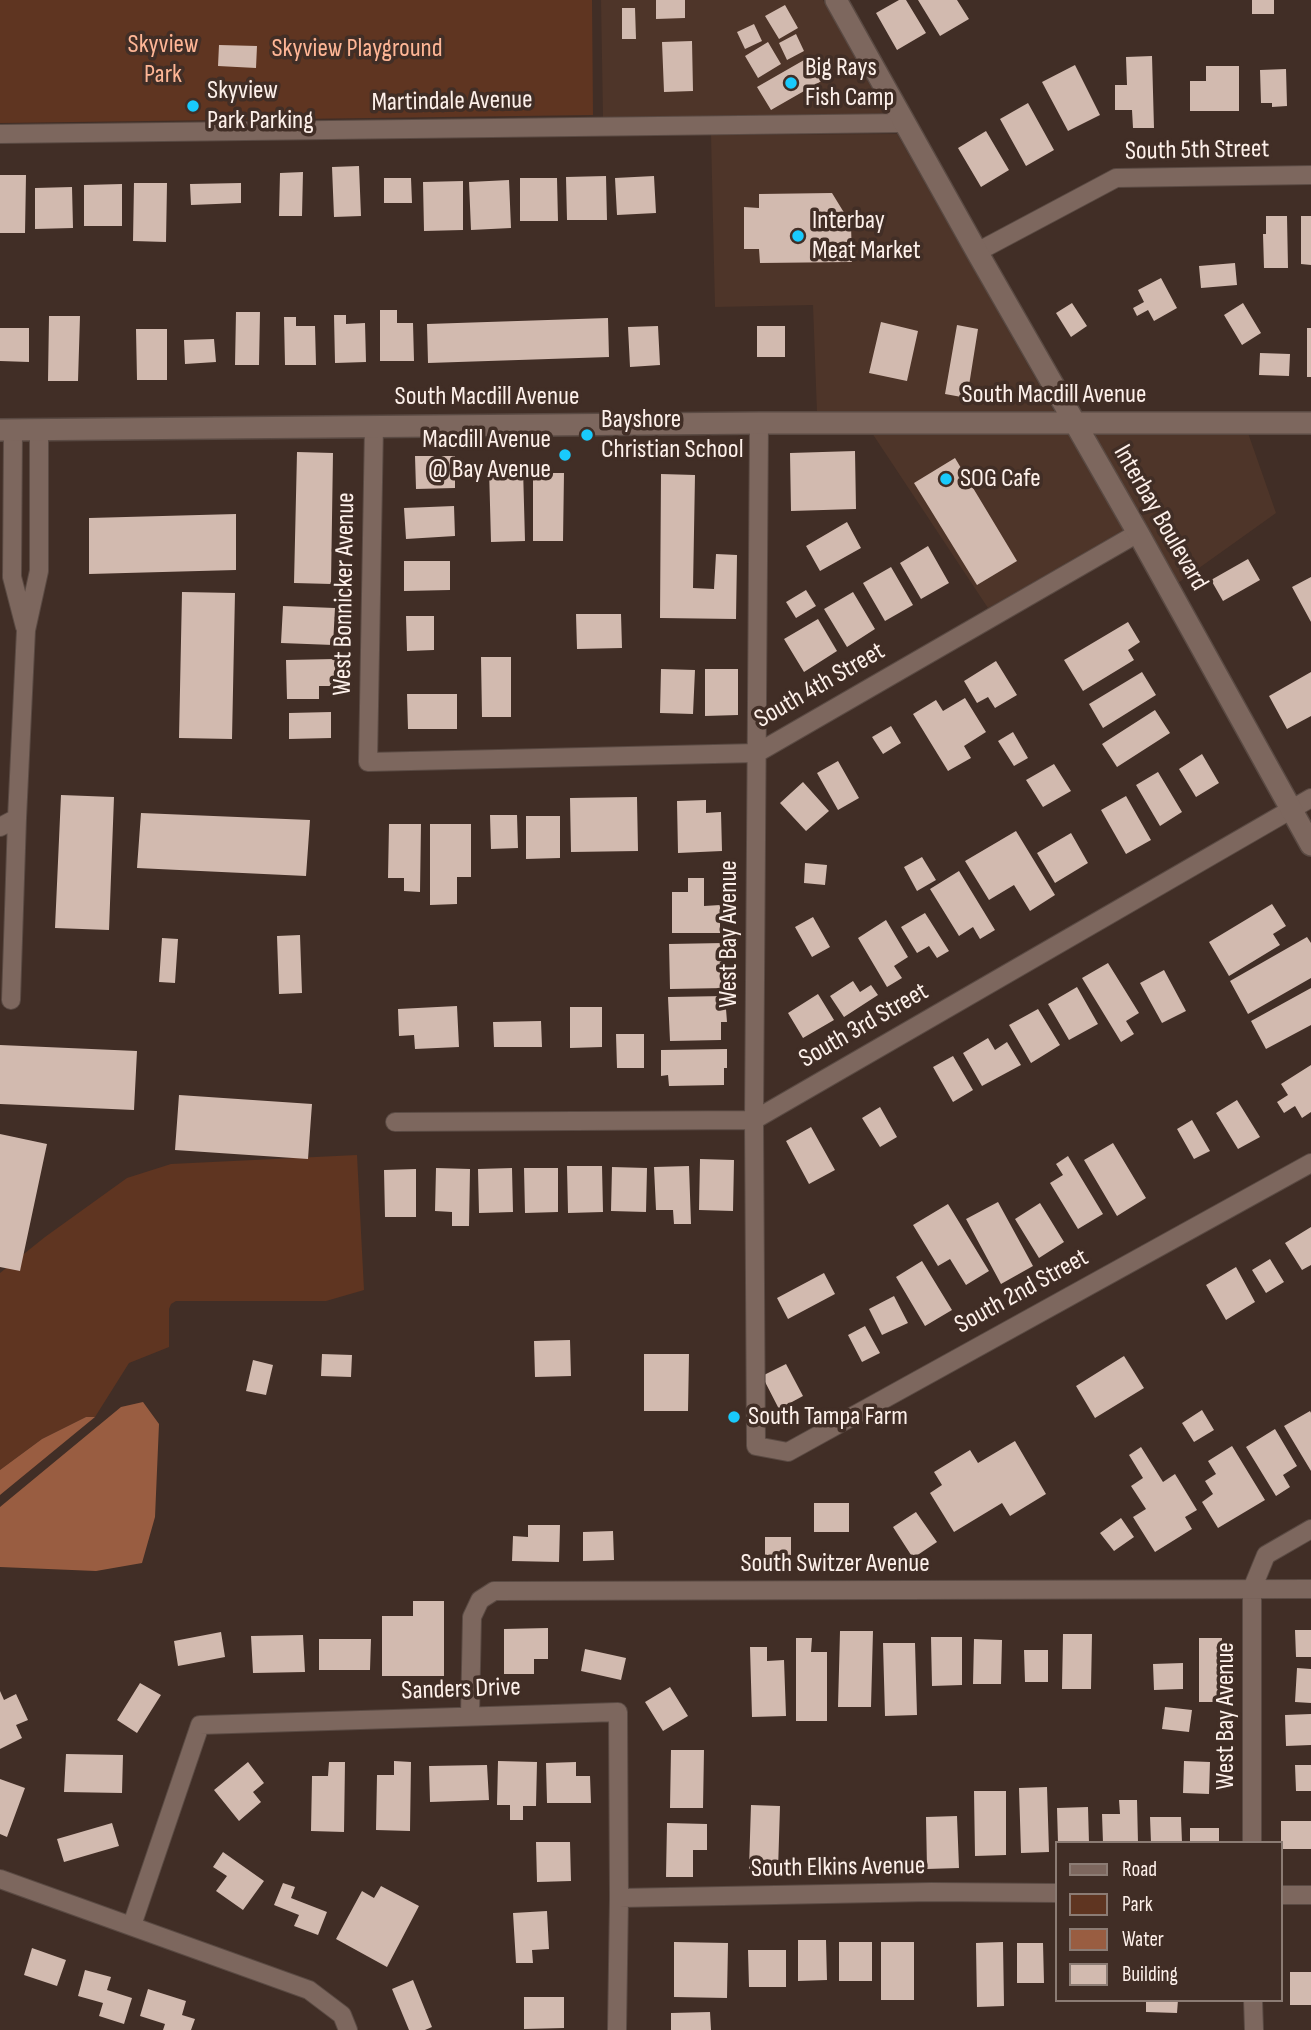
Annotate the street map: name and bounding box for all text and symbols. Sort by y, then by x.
park label: Skyview Park [128,29,198,90]
park label: Skyview Playground [271,33,443,65]
place label: Big Rays Fish Camp [805,52,894,114]
place label: Skyview Park Parking [207,75,314,136]
marker: Big Rays Fish Camp [783,75,799,91]
street label: Martindale Avenue [371,85,533,119]
marker: Skyview Park Parking [185,98,201,114]
street label: South 5th Street [1125,134,1269,168]
place label: Interbay Meat Market [812,205,921,266]
marker: Interbay Meat Market [790,228,806,244]
street label: South Macdill Avenue [962,379,1146,411]
street label: South Macdill Avenue [395,381,579,413]
place label: Bayshore Christian School [601,404,743,466]
place label: Macdill Avenue @ Bay Avenue [422,424,551,486]
marker: Bayshore Christian School [579,427,595,443]
street label: Interbay Boulevard [1106,440,1214,596]
marker: Macdill Avenue @ Bay Avenue [557,447,573,463]
place label: SOG Cafe [960,463,1041,495]
marker: SOG Cafe [938,471,954,487]
street label: West Bonnicker Avenue [328,492,362,696]
street label: South 4th Street [749,636,891,736]
street label: West Bay Avenue [713,860,745,1008]
street label: South 3rd Street [794,977,934,1075]
street label: South 2nd Street [950,1243,1094,1341]
place label: South Tampa Farm [748,1401,908,1433]
marker: South Tampa Farm [726,1409,742,1425]
street label: South Switzer Avenue [740,1548,930,1580]
street label: West Bay Avenue [1210,1642,1242,1790]
street label: Sanders Drive [401,1672,521,1708]
legend [1056,1841,1283,2002]
street label: South Elkins Avenue [751,1851,925,1885]
text: Road [1122,1857,1157,1882]
text: Park [1122,1892,1153,1917]
text: Water [1122,1927,1164,1952]
text: Building [1122,1962,1178,1987]

